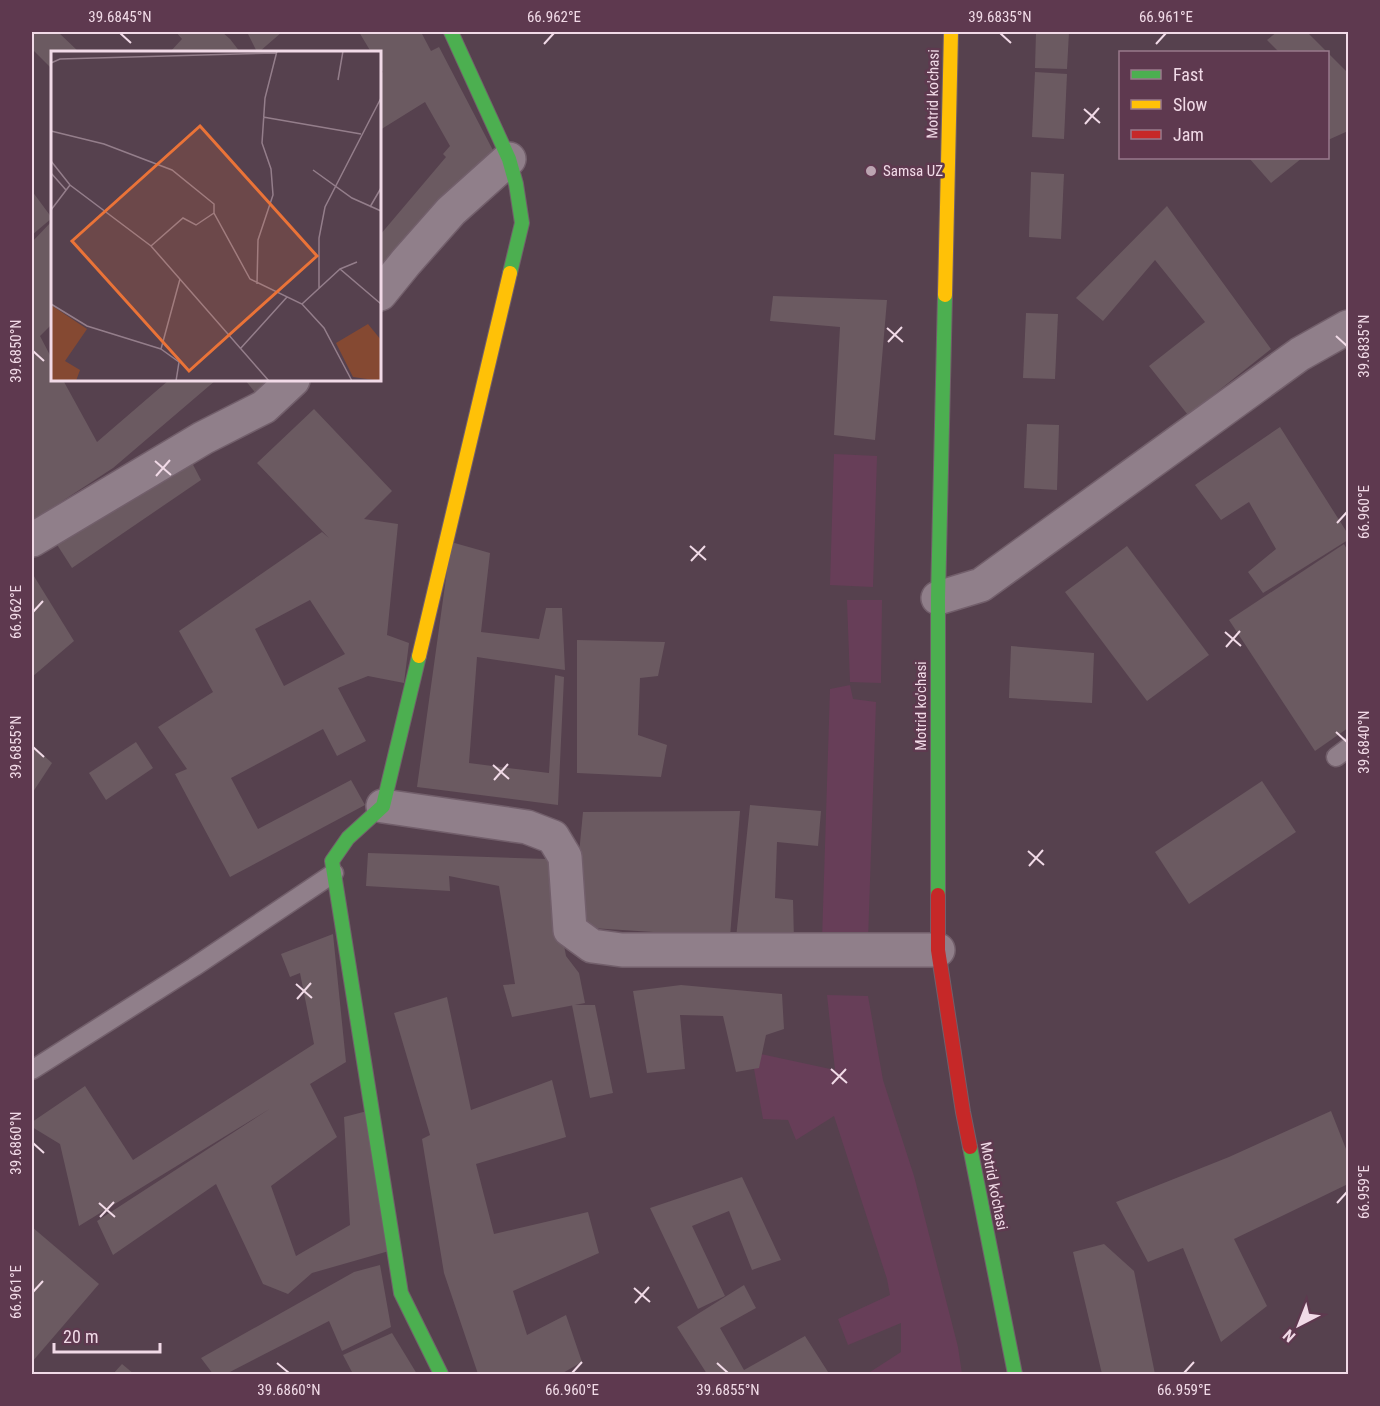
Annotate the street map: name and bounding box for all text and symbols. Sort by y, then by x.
text: 39.6845°N [88,8,152,26]
text: 66.962°E [527,8,581,26]
text: 39.6835°N [968,8,1032,26]
text: 66.961°E [1139,8,1193,26]
street label: Motrid ko'chasi [923,49,943,139]
inset map [51,51,381,381]
legend [1119,51,1329,159]
text: Fast [1173,64,1204,85]
text: Slow [1173,94,1208,115]
text: Jam [1173,124,1204,145]
place label: Samsa UZ [883,162,943,180]
marker: Samsa UZ [864,164,878,178]
text: 39.6835°N [1355,314,1373,378]
text: 39.6850°N [7,319,25,383]
text: 66.960°E [1355,485,1373,539]
text: 66.962°E [7,585,25,639]
street label: Motrid ko'chasi [912,661,930,751]
text: 39.6840°N [1355,710,1373,774]
text: 39.6855°N [7,715,25,779]
text: 39.6860°N [7,1111,25,1175]
street label: Motrid ko'chasi [977,1140,1011,1232]
text: 66.959°E [1355,1165,1373,1219]
text: 66.961°E [7,1265,25,1319]
north arrow [1269,1295,1329,1355]
scale bar [54,1316,160,1354]
text: N [1279,1325,1299,1346]
text: 20 m [63,1326,98,1347]
text: 39.6860°N [257,1381,321,1399]
text: 66.960°E [545,1381,599,1399]
text: 39.6855°N [696,1381,760,1399]
text: 66.959°E [1157,1381,1211,1399]

